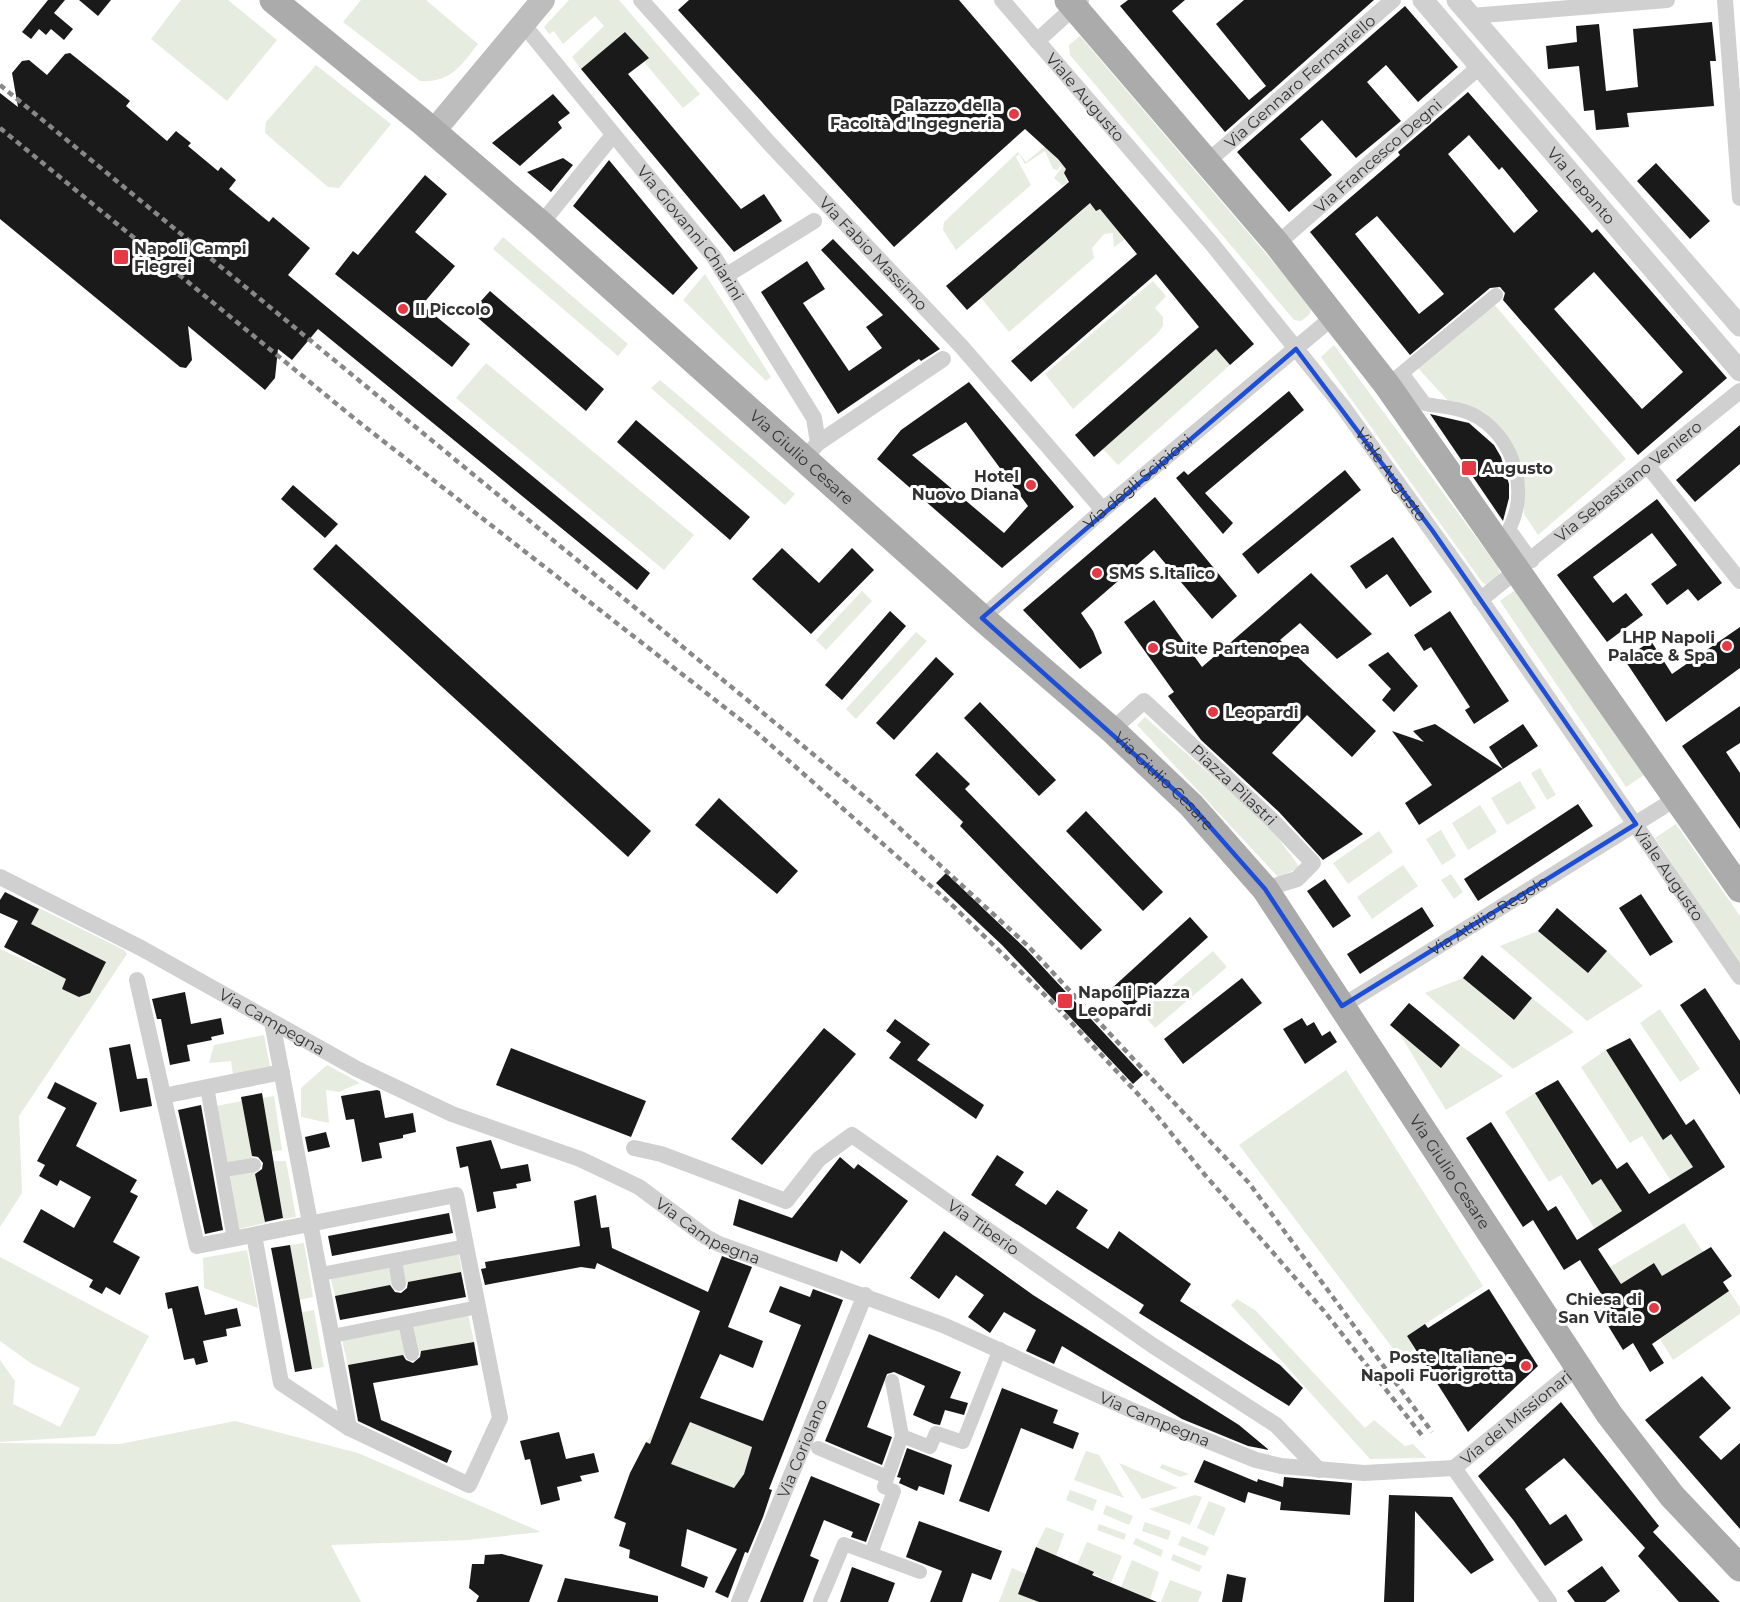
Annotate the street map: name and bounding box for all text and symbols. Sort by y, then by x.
street label: Via Gennaro Fermariello [1220,10,1379,152]
street label: Viale Augusto [1042,49,1129,145]
street label: Via Francesco Degni [1310,95,1446,217]
place label: Palazzo della Facoltà d'Ingegneria [830,96,1002,133]
marker: Palazzo della Facoltà d'Ingegneria [1007,107,1021,121]
street label: Via Lepanto [1543,143,1620,228]
street label: Via Giovanni Chiarini [633,161,748,304]
street label: Via Fabio Massimo [815,193,932,314]
place label: Napoli Campi Flegrei [134,239,247,276]
marker: Napoli Campi Flegrei [112,248,130,266]
place label: Il Piccolo [415,300,491,319]
marker: Il Piccolo [396,302,410,316]
street label: Via Giulio Cesare [746,406,858,508]
street label: Via Sebastiano Veniero [1551,416,1705,546]
street label: Viale Augusto [1351,424,1431,525]
street label: Via degli Scipioni [1079,430,1196,533]
marker: Augusto [1460,459,1478,477]
place label: Augusto [1481,459,1553,478]
place label: Hotel Nuovo Diana [912,467,1019,504]
marker: Hotel Nuovo Diana [1024,478,1038,492]
place label: SMS S.Italico [1109,564,1215,583]
marker: SMS S.Italico [1090,566,1104,580]
place label: LHP Napoli Palace & Spa [1608,628,1715,665]
place label: Suite Partenopea [1165,639,1310,658]
marker: LHP Napoli Palace & Spa [1720,639,1734,653]
marker: Suite Partenopea [1146,641,1160,655]
place label: Leopardi [1225,703,1299,722]
marker: Leopardi [1206,705,1220,719]
street label: Via Giulio Cesare [1110,727,1218,834]
street label: Piazza Pilastri [1187,740,1281,829]
street label: Viale Augusto [1630,822,1708,924]
street label: Via Attilio Regolo [1425,871,1551,959]
place label: Napoli Piazza Leopardi [1078,983,1190,1020]
street label: Via Campegna [216,984,328,1059]
marker: Napoli Piazza Leopardi [1056,992,1074,1010]
street label: Via Giulio Cesare [1406,1111,1495,1232]
street label: Via Campegna [652,1193,763,1268]
street label: Via Tiberio [944,1195,1023,1259]
place label: Chiesa di San Vitale [1558,1290,1642,1327]
marker: Chiesa di San Vitale [1647,1301,1661,1315]
place label: Poste Italiane - Napoli Fuorigrotta [1361,1348,1514,1385]
marker: Poste Italiane - Napoli Fuorigrotta [1519,1359,1533,1373]
street label: Via dei Missionari [1456,1366,1576,1469]
street label: Via Campegna [1097,1387,1213,1450]
street label: Via Coriolano [773,1396,831,1501]

